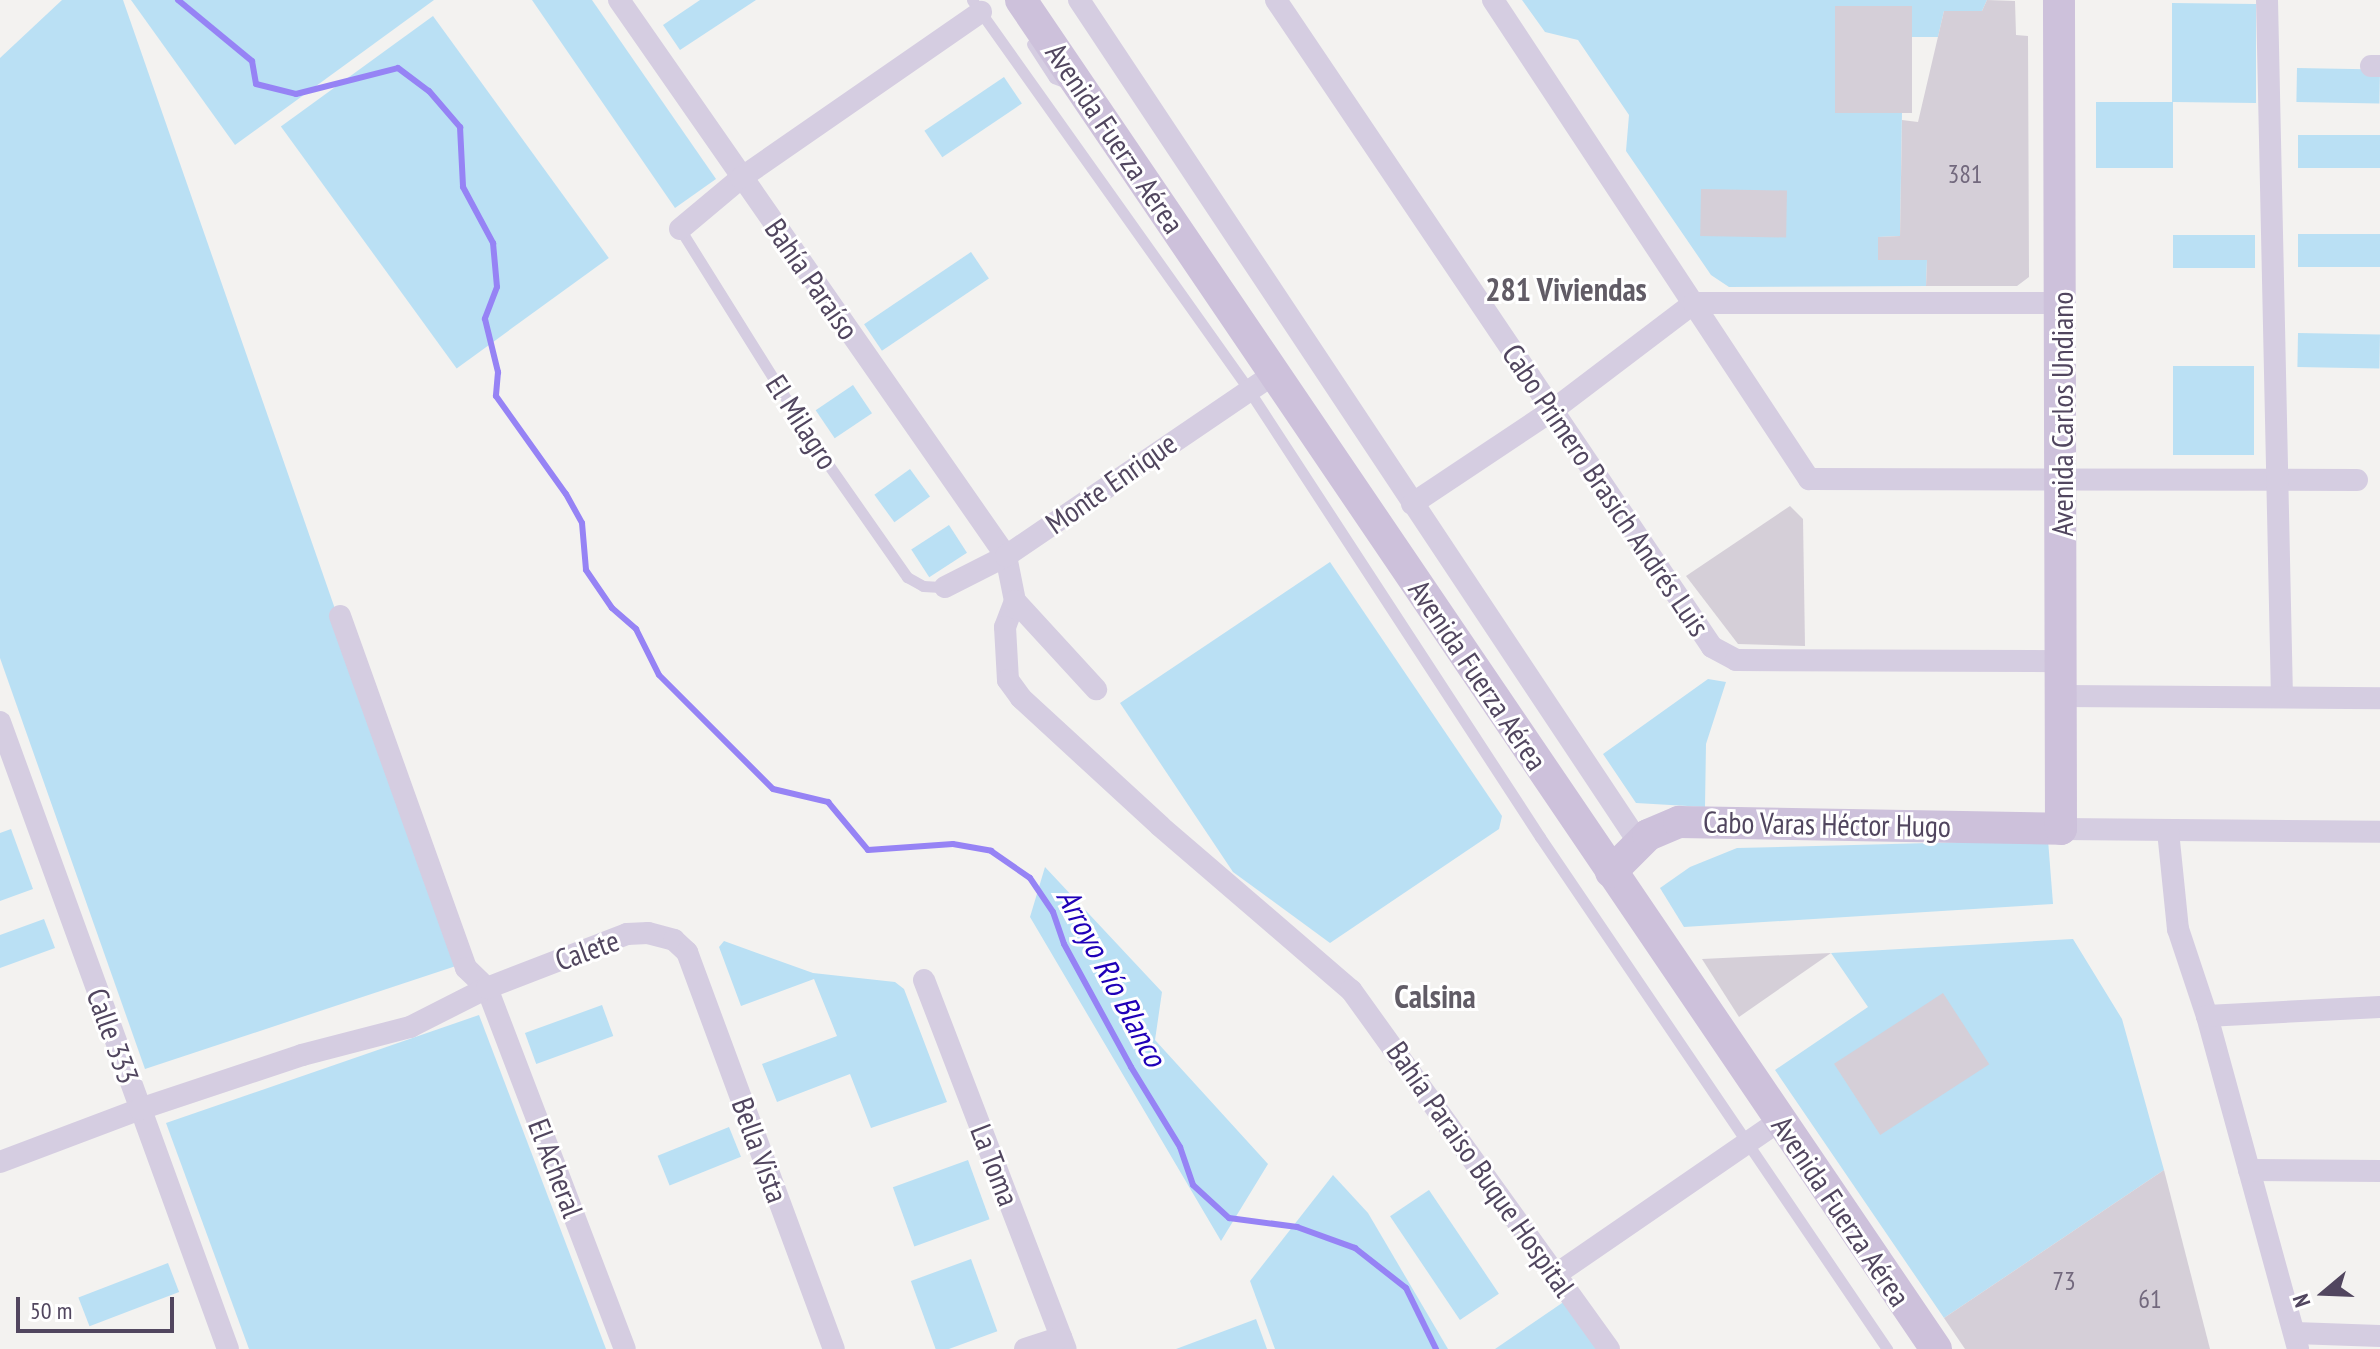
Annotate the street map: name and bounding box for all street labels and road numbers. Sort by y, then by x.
street label: Avenida Fuerza Aérea [1038,36,1192,240]
street label: Bahía Paraíso [757,212,867,346]
street label: Avenida Carlos Undiano [2044,292,2080,536]
street label: Cabo Primero Brasich Andrés Luis [1495,337,1717,643]
street label: El Milagro [758,368,846,476]
street label: Monte Enrique [1039,425,1183,541]
street label: Avenida Fuerza Aérea [1401,573,1555,777]
street label: Cabo Varas Héctor Hugo [1702,804,1952,844]
street label: Calete [550,922,624,978]
street label: Calle 333 [79,984,147,1088]
street label: Bahía Paraiso Buque Hospital [1379,1035,1583,1303]
street label: Bella Vista [724,1092,796,1208]
street label: Avenida Fuerza Aérea [1764,1109,1918,1313]
street label: El Acheral [521,1113,591,1223]
street label: La Toma [963,1119,1027,1211]

